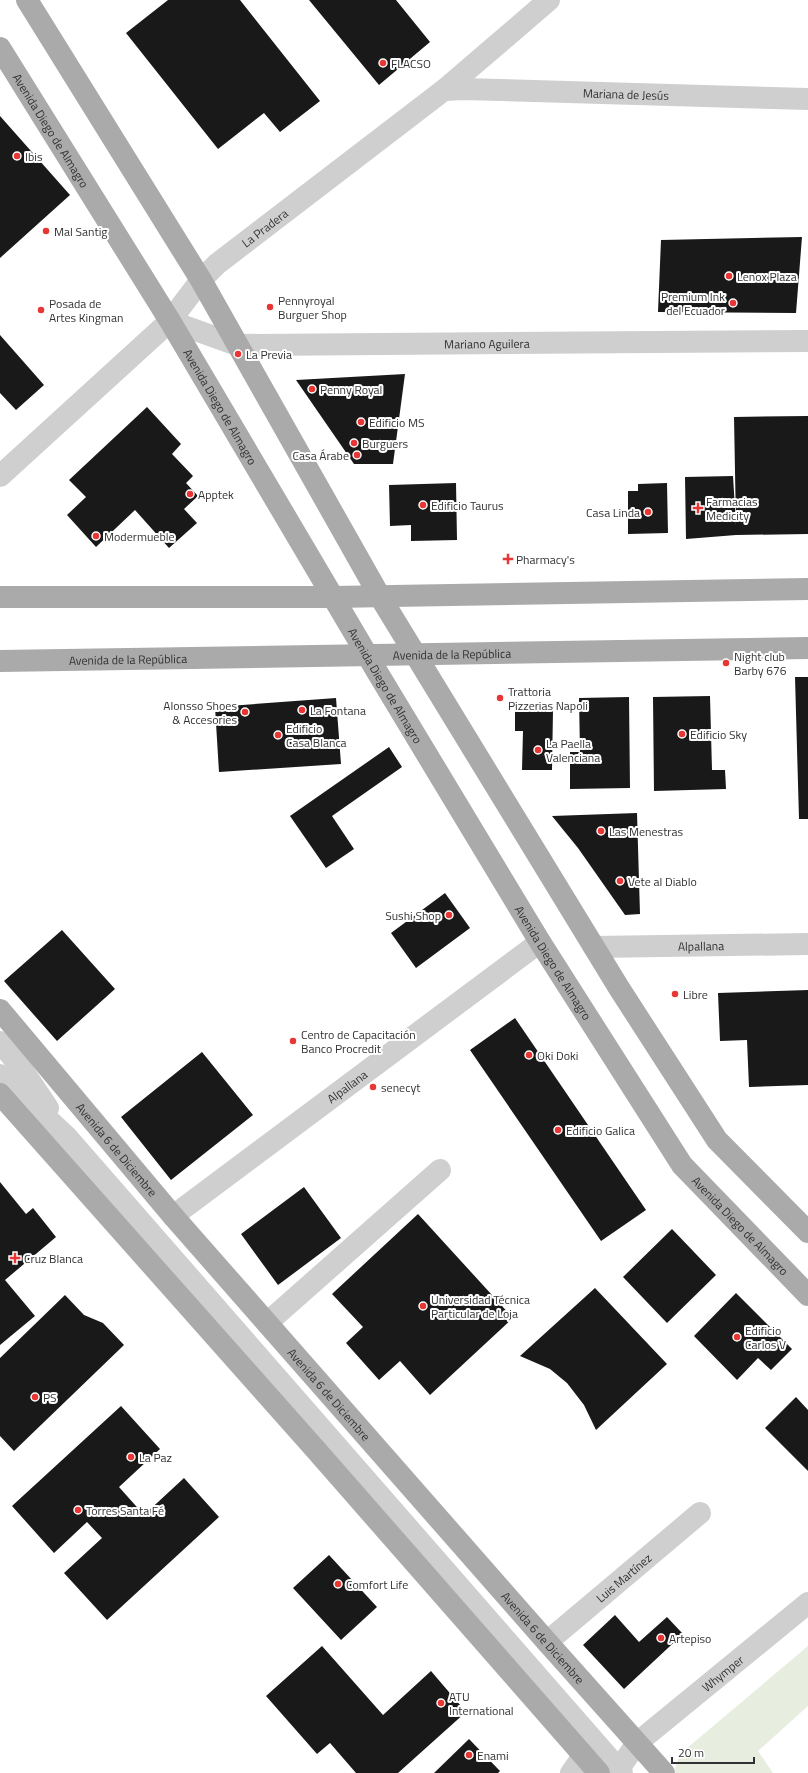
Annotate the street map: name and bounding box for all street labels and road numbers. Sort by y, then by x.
street label: Avenida Diego de Almagro [8,69,94,191]
street label: Mariana de Jesús [583,83,670,104]
street label: La Pradera [237,203,292,252]
street label: Mariano Aguilera [444,333,530,353]
street label: Avenida Diego de Almagro [179,345,262,468]
street label: Avenida Diego de Almagro [344,624,428,747]
street label: Avenida de la República [393,643,511,664]
street label: Avenida de la República [69,648,187,669]
street label: Avenida Diego de Almagro [510,902,597,1023]
street label: Alpallana [678,936,724,955]
street label: Alpallana [323,1065,371,1108]
street label: Avenida 6 de Diciembre [72,1098,162,1201]
street label: Avenida Diego de Almagro [688,1171,793,1279]
street label: Avenida 6 de Diciembre [283,1343,375,1445]
street label: Luis Martínez [591,1548,656,1607]
street label: Avenida 6 de Diciembre [497,1587,589,1688]
street label: Whymper [697,1650,748,1696]

